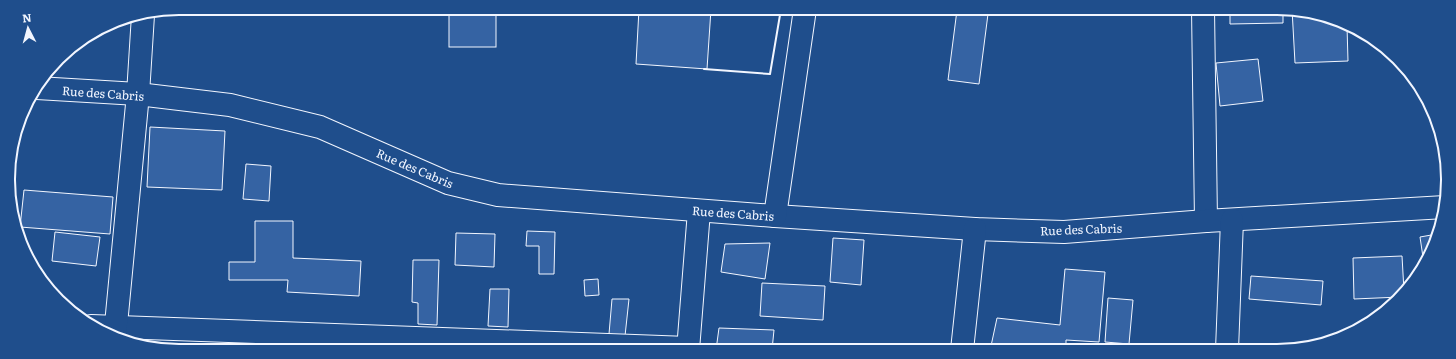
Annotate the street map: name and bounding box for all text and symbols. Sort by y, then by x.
north arrow [8,8,48,48]
text: N [21,9,32,25]
street label: Rue des Cabris [61,81,145,105]
street label: Rue des Cabris [374,144,457,193]
street label: Rue des Cabris [691,201,775,225]
street label: Rue des Cabris [1040,219,1123,239]

